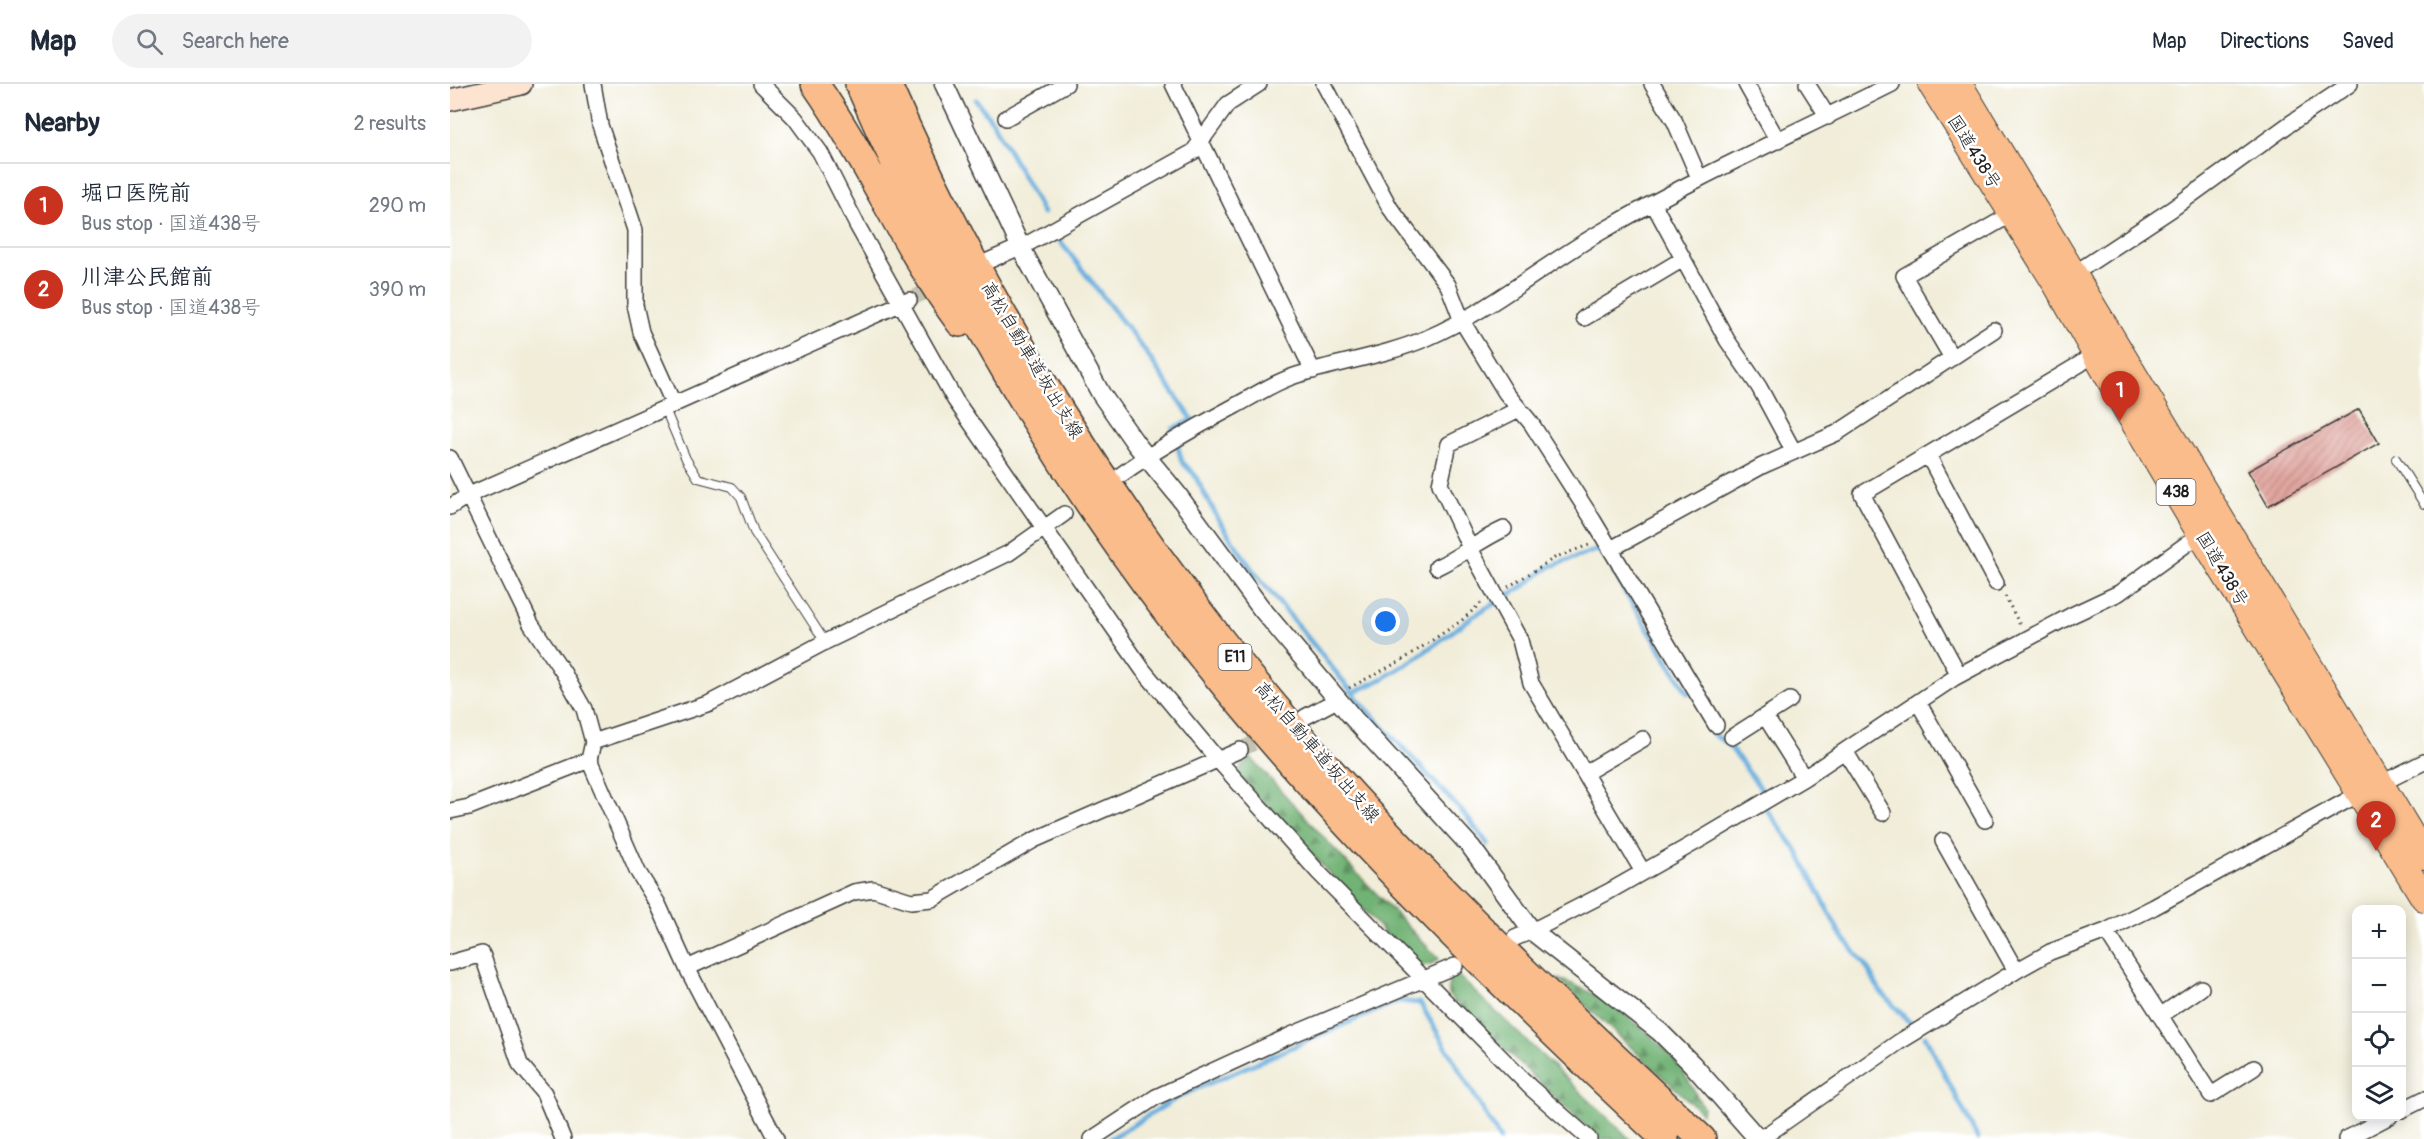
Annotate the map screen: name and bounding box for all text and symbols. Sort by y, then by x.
search box [112,14,532,68]
text: Map [30,24,76,59]
icon: search [133,25,166,58]
text: Search here [181,27,289,55]
text: Map [2152,28,2187,55]
text: Directions [2220,28,2309,55]
text: Saved [2342,28,2394,55]
text: Nearby [24,107,100,139]
street label: 国道438号 [1942,110,2006,194]
text: 2 results [354,111,426,136]
text: 堀口医院前 [81,179,191,207]
text: 1 [40,193,47,218]
text: 290 m [369,193,426,218]
text: Bus stop · 国道438号 [81,211,261,236]
text: 川津公民館前 [81,263,213,291]
text: 2 [38,277,49,302]
text: 390 m [369,277,426,302]
street label: 高松自動車道坂出支線 [976,277,1088,443]
text: Bus stop · 国道438号 [81,295,261,320]
pin: 1 [2100,372,2140,421]
road number: 438 [2156,479,2196,505]
street label: 国道438号 [2191,527,2253,611]
your location [1371,607,1400,636]
road number: E11 [1218,644,1252,670]
street label: 高松自動車道坂出支線 [1249,677,1385,827]
pin: 2 [2356,802,2396,851]
map controls [2352,905,2406,1121]
button: + [2352,905,2406,959]
button: − [2352,959,2406,1013]
button: locate [2352,1013,2406,1067]
button: layers [2352,1067,2406,1121]

